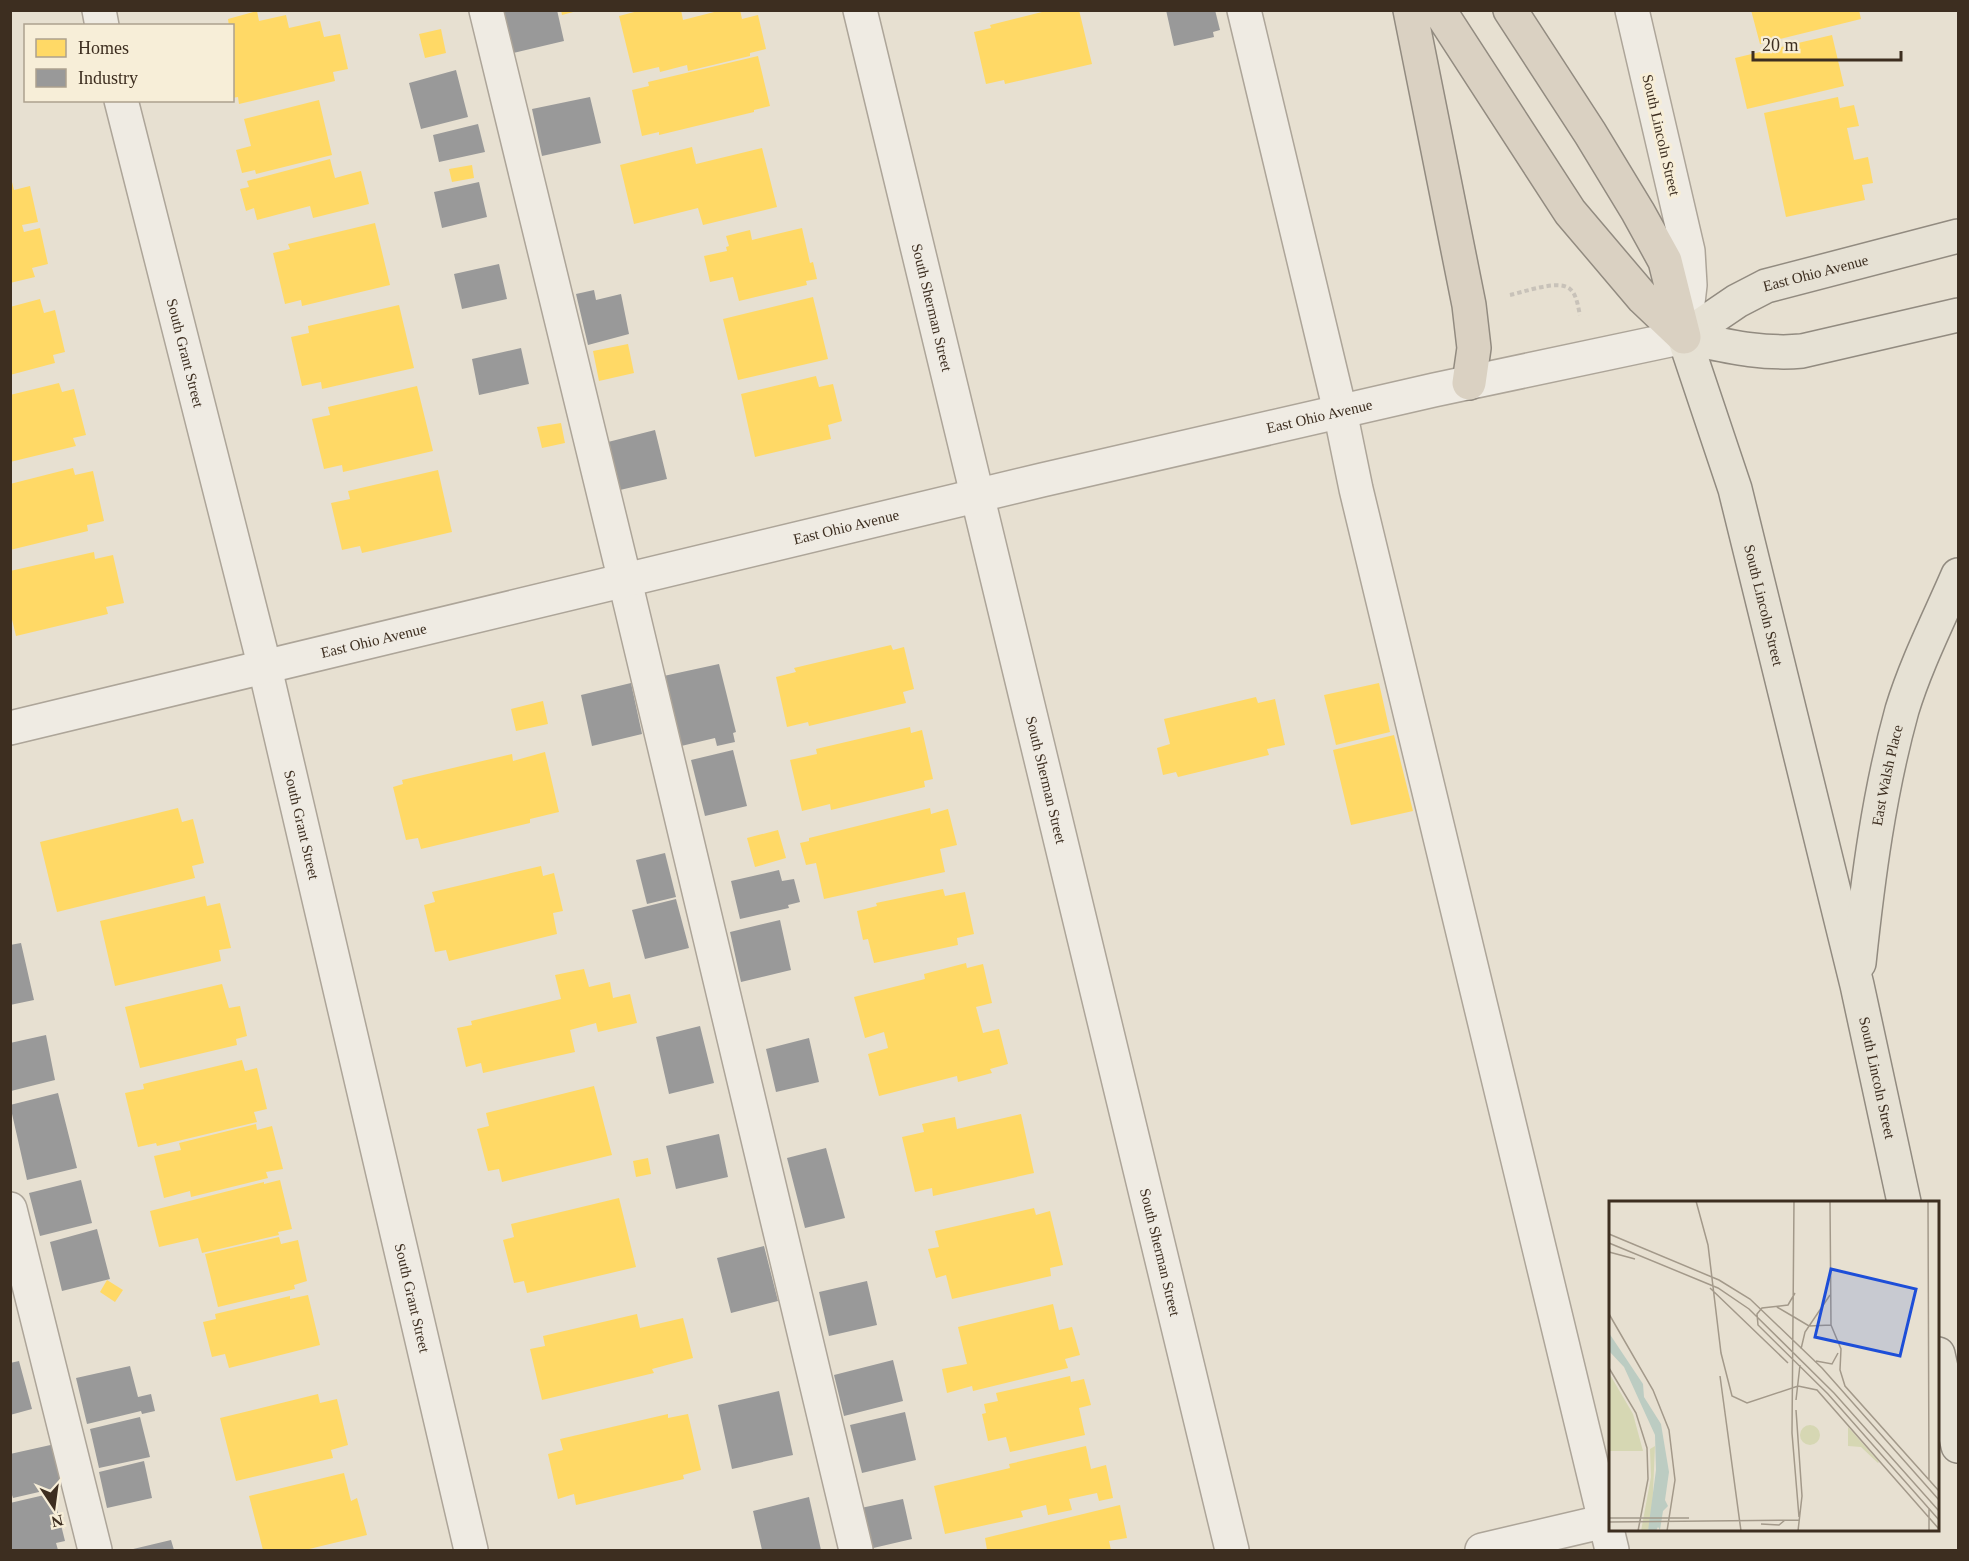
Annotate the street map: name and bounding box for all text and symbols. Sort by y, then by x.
legend [24,24,234,102]
scale bar [1753,24,1902,62]
text: 20 m [1762,35,1799,55]
text: Homes [78,38,129,58]
text: Industry [78,68,138,88]
street label: South Lincoln Street [1639,73,1683,198]
street label: South Sherman Street [909,242,955,374]
street label: East Ohio Avenue [1761,252,1870,294]
street label: South Grant Street [164,297,207,410]
street label: East Ohio Avenue [1265,396,1374,436]
street label: East Ohio Avenue [792,507,901,547]
street label: South Lincoln Street [1741,543,1786,668]
street label: East Ohio Avenue [319,620,428,661]
street label: South Sherman Street [1023,714,1069,846]
street label: East Walsh Place [1869,723,1906,827]
street label: South Grant Street [281,769,322,882]
street label: South Lincoln Street [1856,1015,1898,1141]
street label: South Sherman Street [1137,1187,1183,1319]
inset map [1609,1201,1939,1531]
street label: South Grant Street [392,1242,433,1355]
north arrow [24,1477,84,1537]
text: N [49,1512,65,1531]

